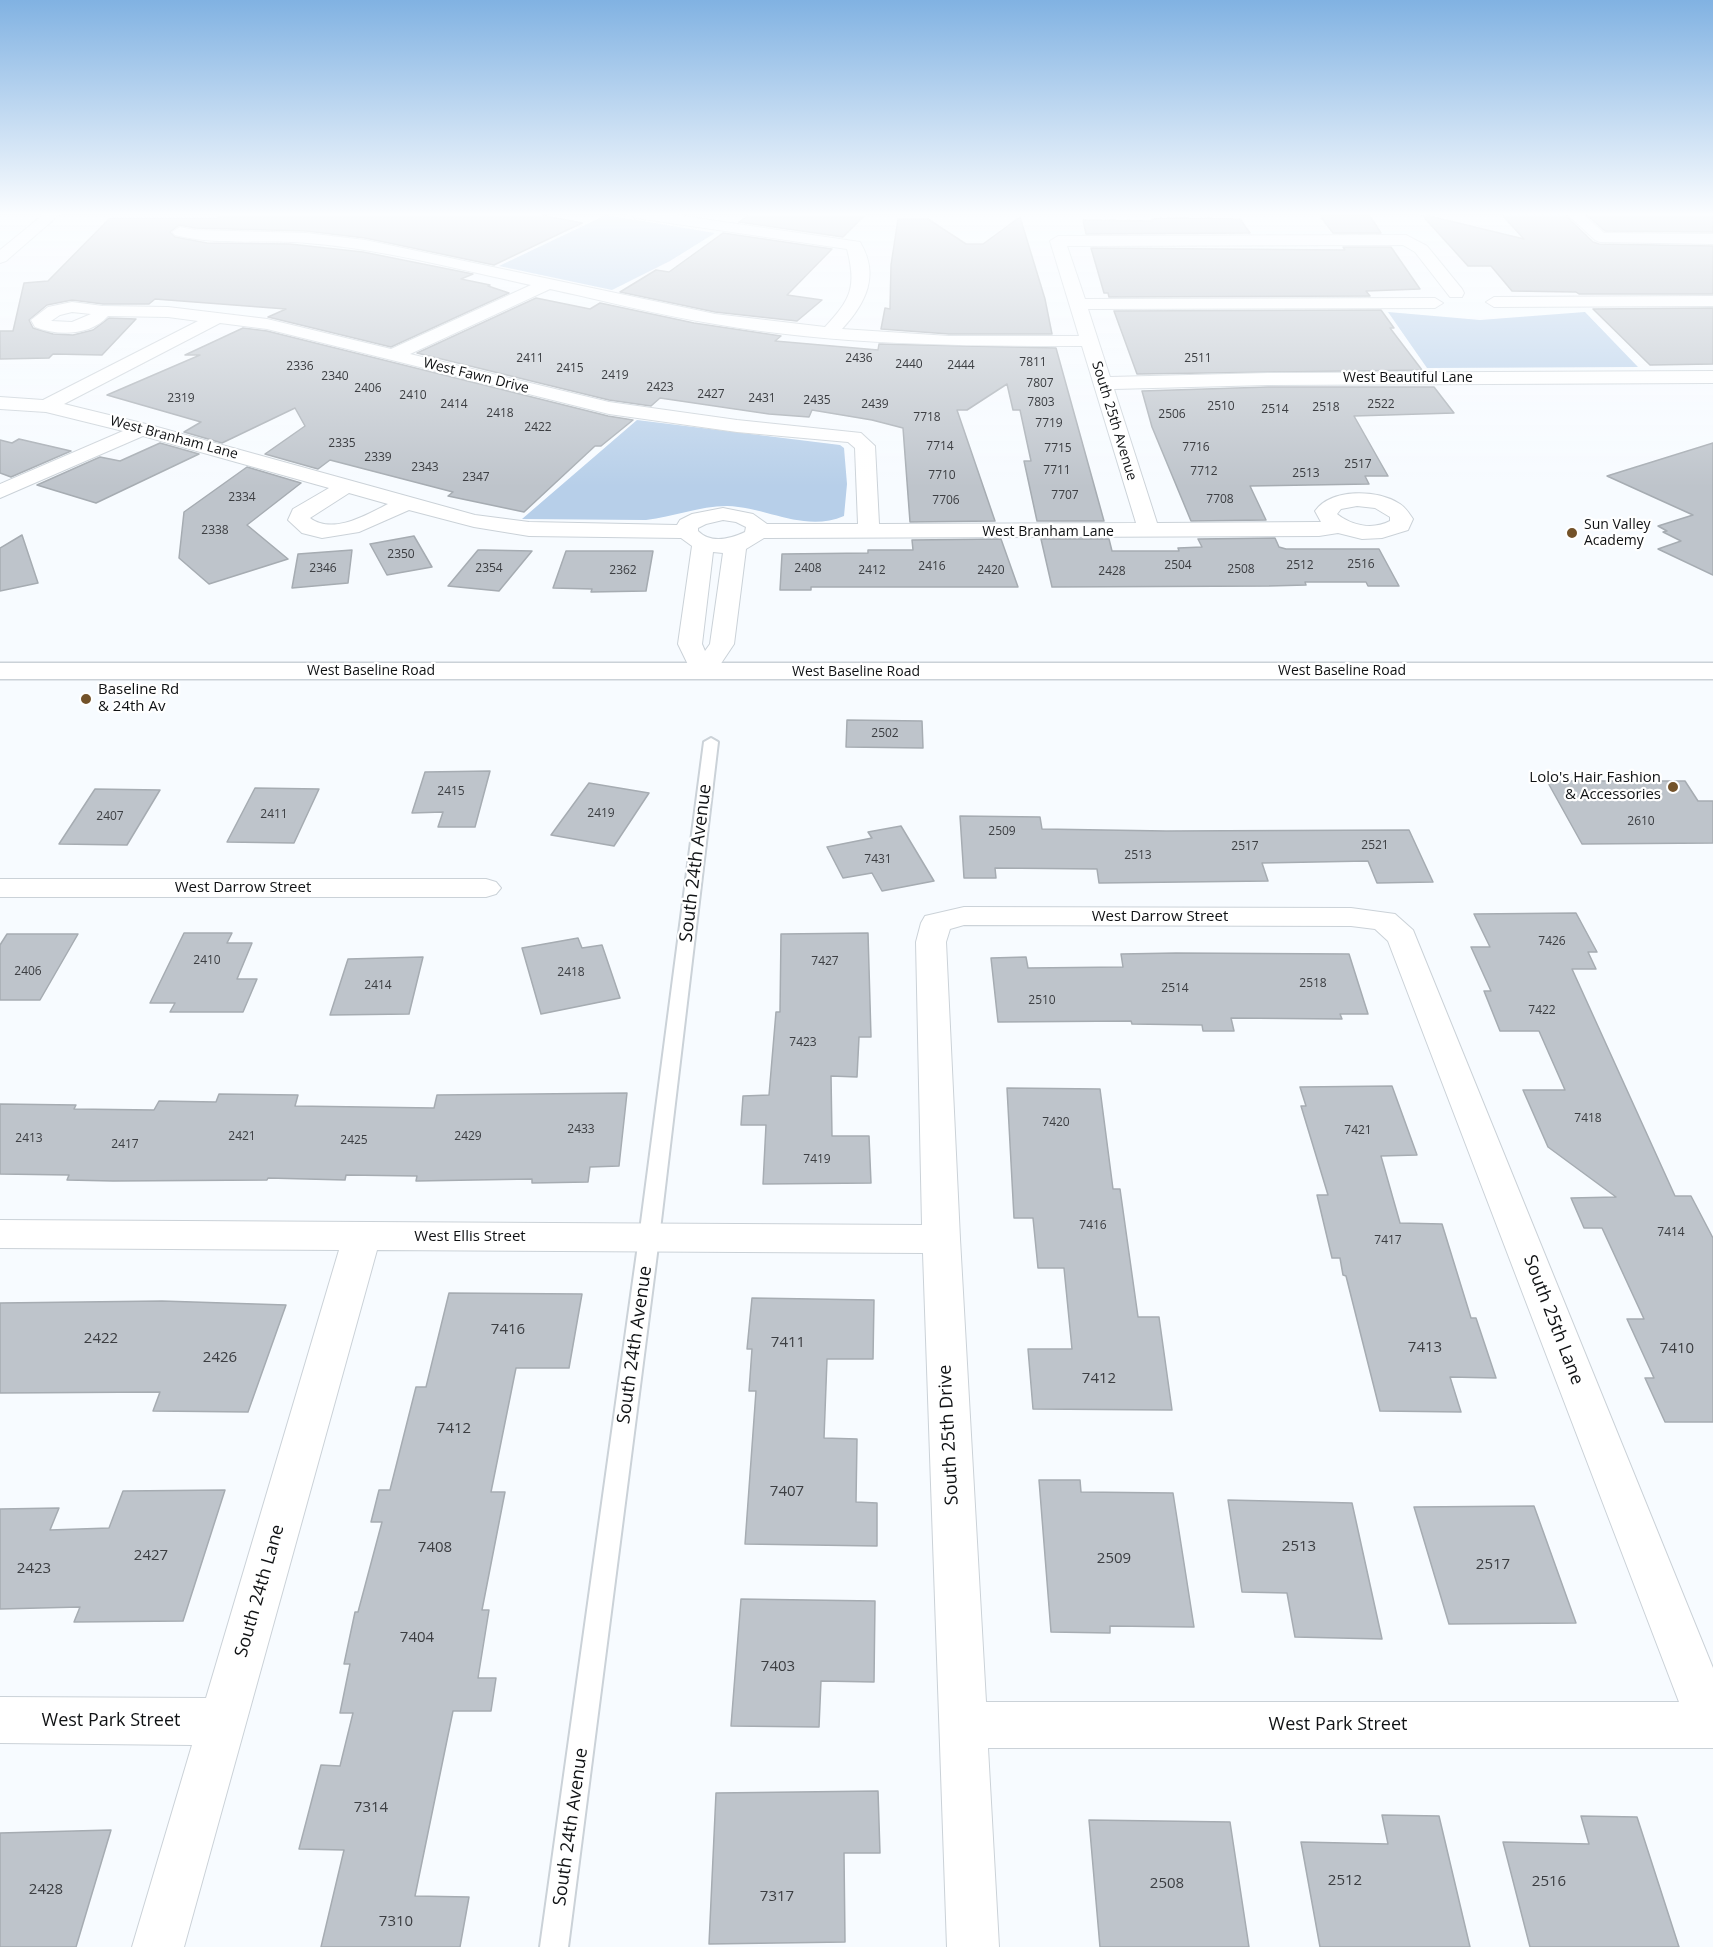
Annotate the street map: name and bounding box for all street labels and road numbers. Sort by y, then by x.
street label: West Fawn Drive [421,355,531,397]
street label: South 25th Avenue [1088,359,1140,483]
street label: West Beautiful Lane [1343,370,1473,386]
street label: West Branham Lane [108,413,240,463]
street label: West Branham Lane [982,524,1114,540]
street label: West Baseline Road [307,663,435,679]
street label: West Baseline Road [1278,663,1406,679]
street label: West Baseline Road [792,664,920,680]
street label: South 24th Avenue [676,783,716,943]
street label: West Darrow Street [175,879,311,897]
street label: West Darrow Street [1092,908,1228,926]
street label: West Ellis Street [414,1228,526,1246]
street label: South 25th Lane [1518,1252,1588,1388]
street label: South 24th Avenue [613,1265,657,1425]
street label: South 25th Drive [935,1364,963,1506]
street label: South 24th Lane [231,1522,289,1660]
street label: West Park Street [42,1710,180,1732]
street label: West Park Street [1269,1714,1407,1736]
street label: South 24th Avenue [549,1747,593,1907]

